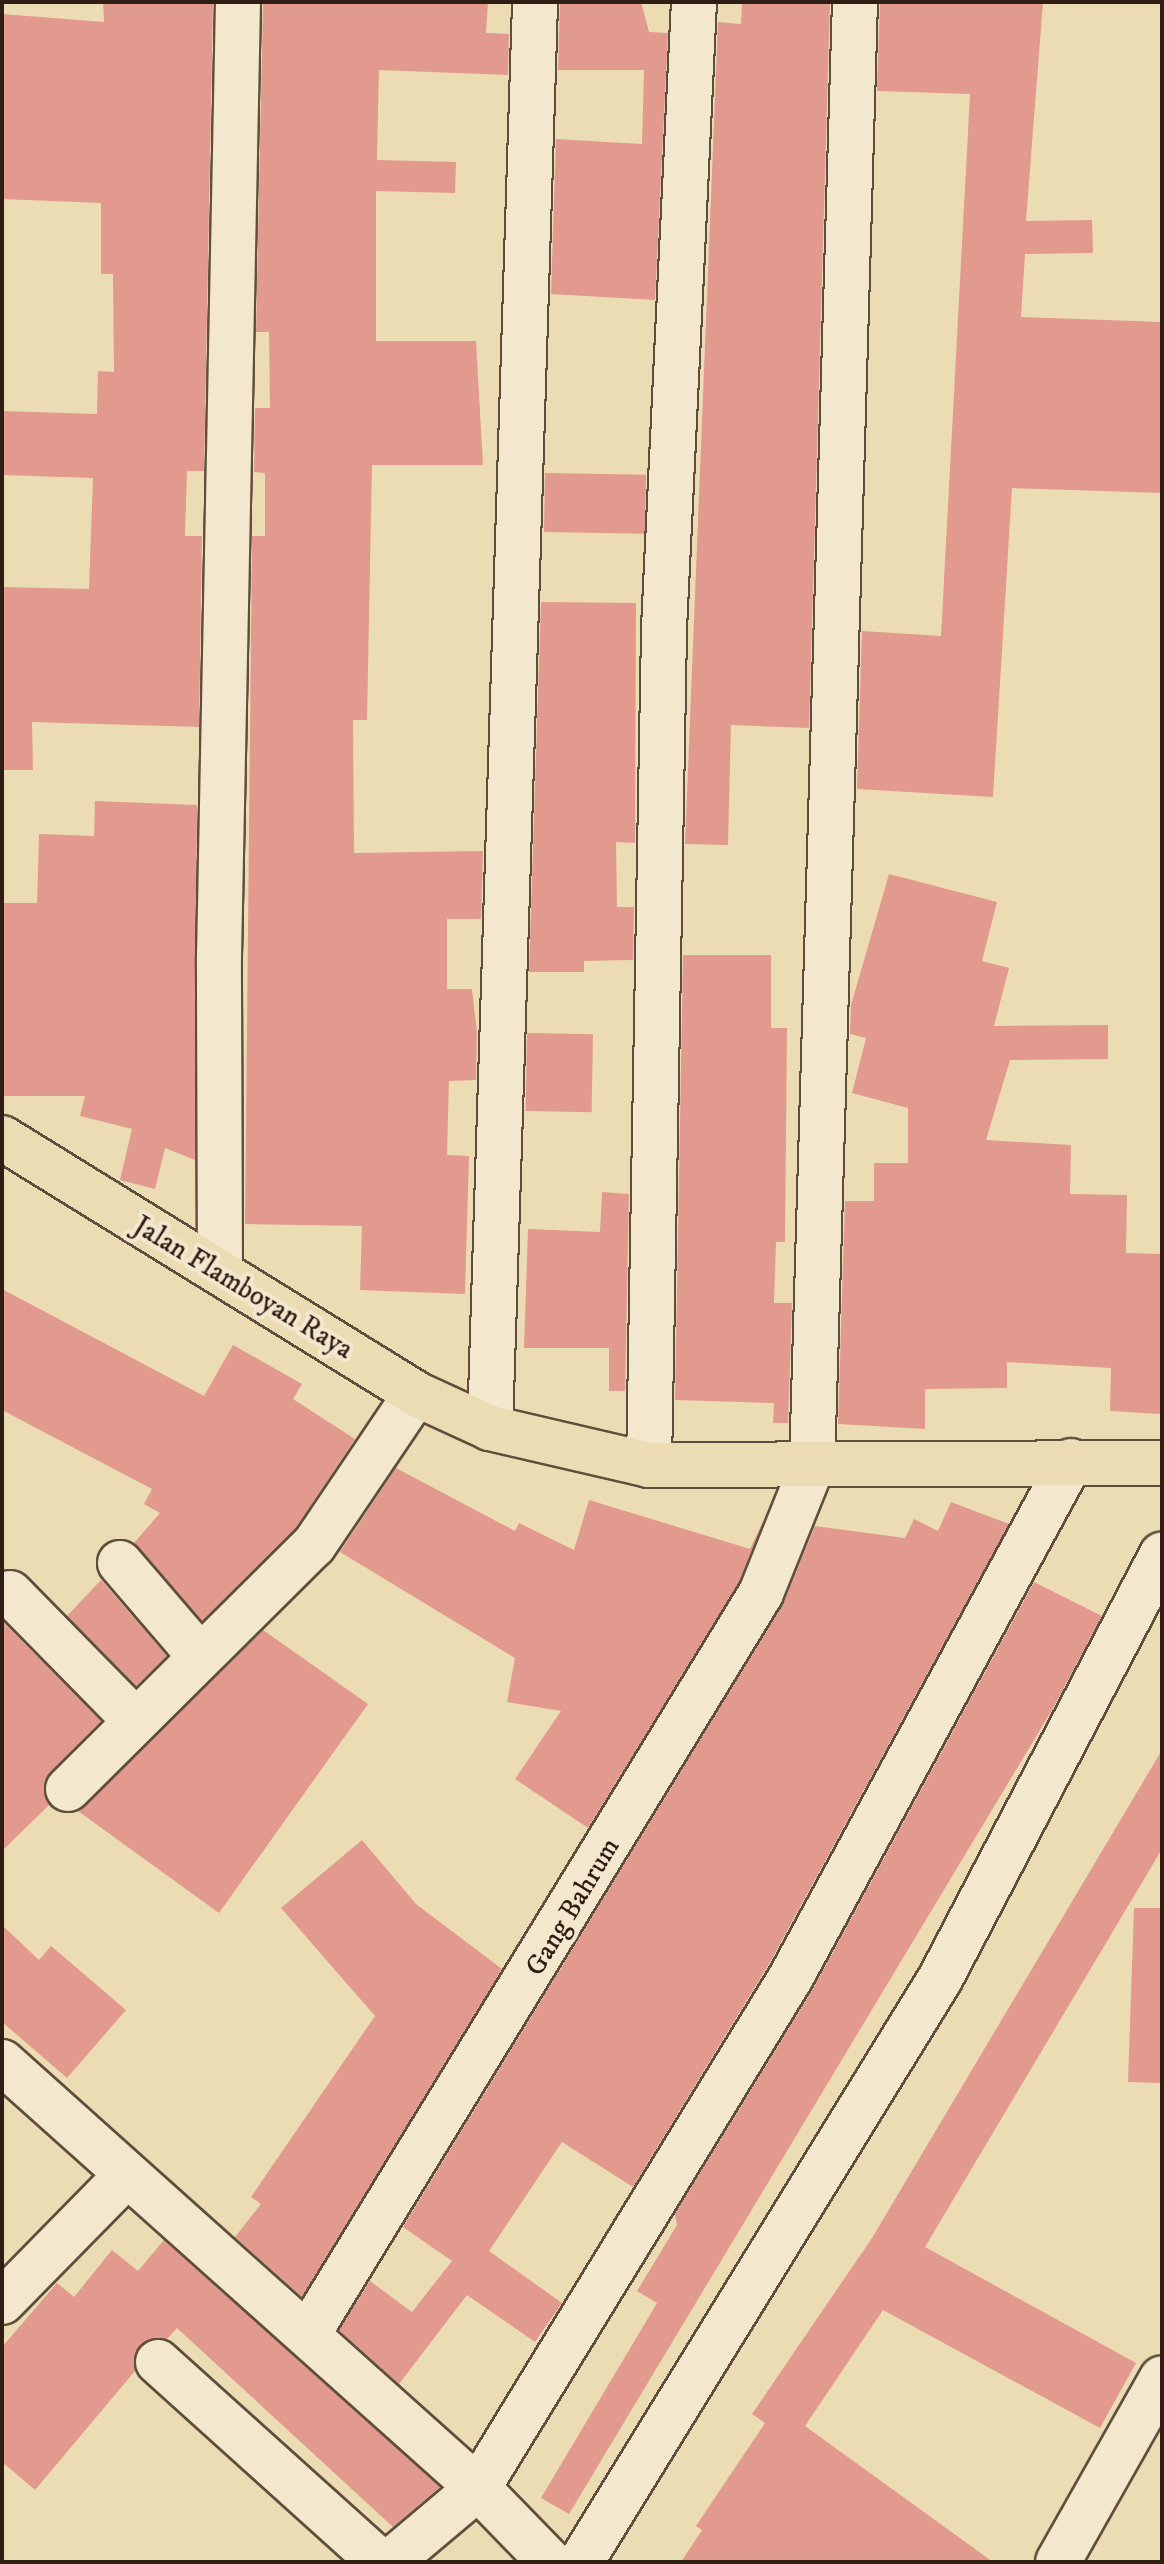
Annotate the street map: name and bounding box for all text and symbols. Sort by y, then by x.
street label: Jalan Flamboyan Raya [127,1209,359,1367]
street label: Gang Bahrum [519,1832,627,1982]

